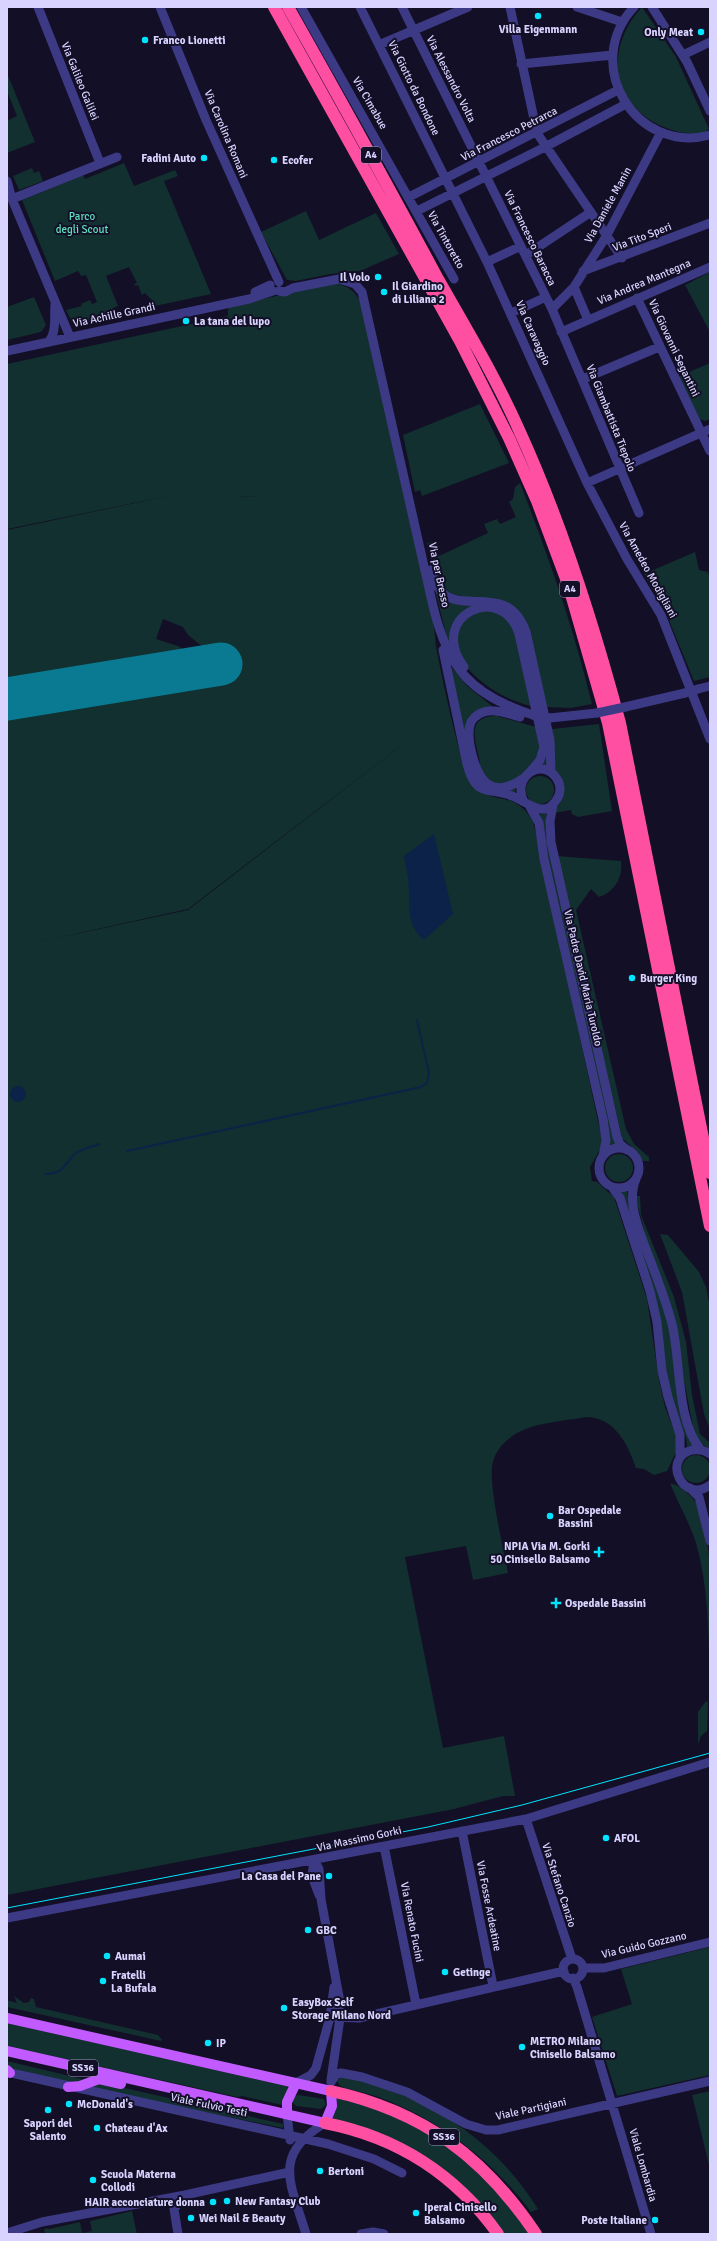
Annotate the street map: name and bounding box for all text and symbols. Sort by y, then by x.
marker: Villa Eigenmann [533,11,543,21]
place label: Villa Eigenmann [499,23,577,36]
place label: Only Meat [644,26,693,39]
marker: Only Meat [696,27,706,37]
street label: Via Alessandro Volta [424,33,479,125]
place label: Franco Lionetti [153,34,225,47]
marker: Franco Lionetti [140,35,150,45]
street label: Via Giotto da Bondone [385,38,443,138]
street label: Via Galileo Galilei [58,40,102,122]
street label: Via Cimabue [350,74,390,132]
street label: Via Carolina Romani [202,88,250,180]
street label: Via Francesco Petrarca [459,104,560,164]
road number: A4 [361,147,381,163]
place label: Fadini Auto [141,152,196,165]
marker: Fadini Auto [199,153,209,163]
place label: Ecofer [282,154,313,167]
marker: Ecofer [269,155,279,165]
street label: Via Daniele Manin [582,165,634,245]
street label: Via Francesco Baracca [501,188,559,288]
street label: Via Tintoretto [425,209,467,271]
park label: Parco degli Scout [56,210,108,236]
street label: Via Tito Speri [611,220,673,254]
street label: Via Andrea Mantegna [595,256,693,308]
place label: Il Volo [340,271,370,284]
marker: Il Volo [373,272,383,282]
place label: Il Giardino di Liliana 2 [392,280,445,306]
marker: Il Giardino di Liliana 2 [379,287,389,297]
street label: Via Giovanni Segantini [646,297,702,399]
street label: Via Caravaggio [513,299,553,368]
street label: Via Achille Grandi [72,300,156,330]
place label: La tana del lupo [194,315,270,328]
marker: La tana del lupo [181,316,191,326]
street label: Via Giambattista Tiepolo [583,362,639,474]
street label: Via Amedeo Modigliani [616,520,680,620]
street label: Via per Bresso [426,541,452,609]
road number: A4 [560,581,580,597]
street label: Via Padre David Maria Turoldo [561,909,605,1048]
place label: Burger King [640,972,697,985]
marker: Burger King [627,973,637,983]
place label: Bar Ospedale Bassini [558,1504,622,1530]
marker: Bar Ospedale Bassini [545,1511,555,1521]
place label: NPIA Via M. Gorki 50 Cinisello Balsamo [490,1540,590,1566]
marker: NPIA Via M. Gorki 50 Cinisello Balsamo [593,1546,605,1558]
marker: Ospedale Bassini [550,1597,562,1609]
place label: Ospedale Bassini [565,1597,646,1610]
street label: Via Massimo Gorki [315,1824,403,1854]
place label: AFOL [614,1832,640,1845]
marker: AFOL [601,1833,611,1843]
street label: Via Stefano Canzio [539,1841,579,1929]
street label: Via Fosse Ardeatine [474,1860,504,1952]
place label: La Casa del Pane [241,1870,322,1883]
marker: La Casa del Pane [324,1871,334,1881]
street label: Via Renato Fucini [398,1881,426,1963]
place label: GBC [316,1924,337,1937]
marker: GBC [303,1925,313,1935]
street label: Via Guido Gozzano [600,1929,688,1961]
place label: Aumai [115,1950,146,1963]
marker: Aumai [102,1951,112,1961]
place label: Getinge [453,1966,491,1979]
marker: Getinge [440,1967,450,1977]
place label: Fratelli La Bufala [111,1969,157,1995]
marker: Fratelli La Bufala [98,1976,108,1986]
place label: EasyBox Self Storage Milano Nord [292,1996,391,2022]
marker: EasyBox Self Storage Milano Nord [279,2003,289,2013]
place label: METRO Milano Cinisello Balsamo [530,2035,616,2061]
place label: IP [216,2037,226,2050]
marker: IP [203,2038,213,2048]
marker: METRO Milano Cinisello Balsamo [517,2042,527,2052]
road number: SS36 [68,2060,98,2076]
street label: Viale Fulvio Testi [169,2091,249,2119]
street label: Viale Partigiani [494,2095,568,2123]
place label: McDonald's [77,2098,133,2111]
marker: McDonald's [64,2099,74,2109]
marker: Sapori del Salento [43,2105,53,2115]
place label: Sapori del Salento [24,2117,73,2143]
place label: Chateau d'Ax [105,2122,168,2135]
marker: Chateau d'Ax [92,2123,102,2133]
street label: Viale Lombardia [626,2127,660,2204]
road number: SS36 [429,2129,459,2145]
place label: Bertoni [328,2165,364,2178]
marker: Bertoni [315,2166,325,2176]
place label: Scuola Materna Collodi [101,2168,176,2194]
marker: Scuola Materna Collodi [88,2175,98,2185]
place label: New Fantasy Club [235,2195,320,2208]
place label: HAIR acconciature donna [84,2196,205,2209]
marker: New Fantasy Club [222,2196,232,2206]
marker: HAIR acconciature donna [208,2197,218,2207]
place label: Iperal Cinisello Balsamo [424,2201,497,2227]
marker: Iperal Cinisello Balsamo [411,2208,421,2218]
place label: Wei Nail & Beauty [199,2212,286,2225]
marker: Wei Nail & Beauty [186,2213,196,2223]
place label: Poste Italiane [581,2214,648,2227]
marker: Poste Italiane [650,2215,660,2225]

